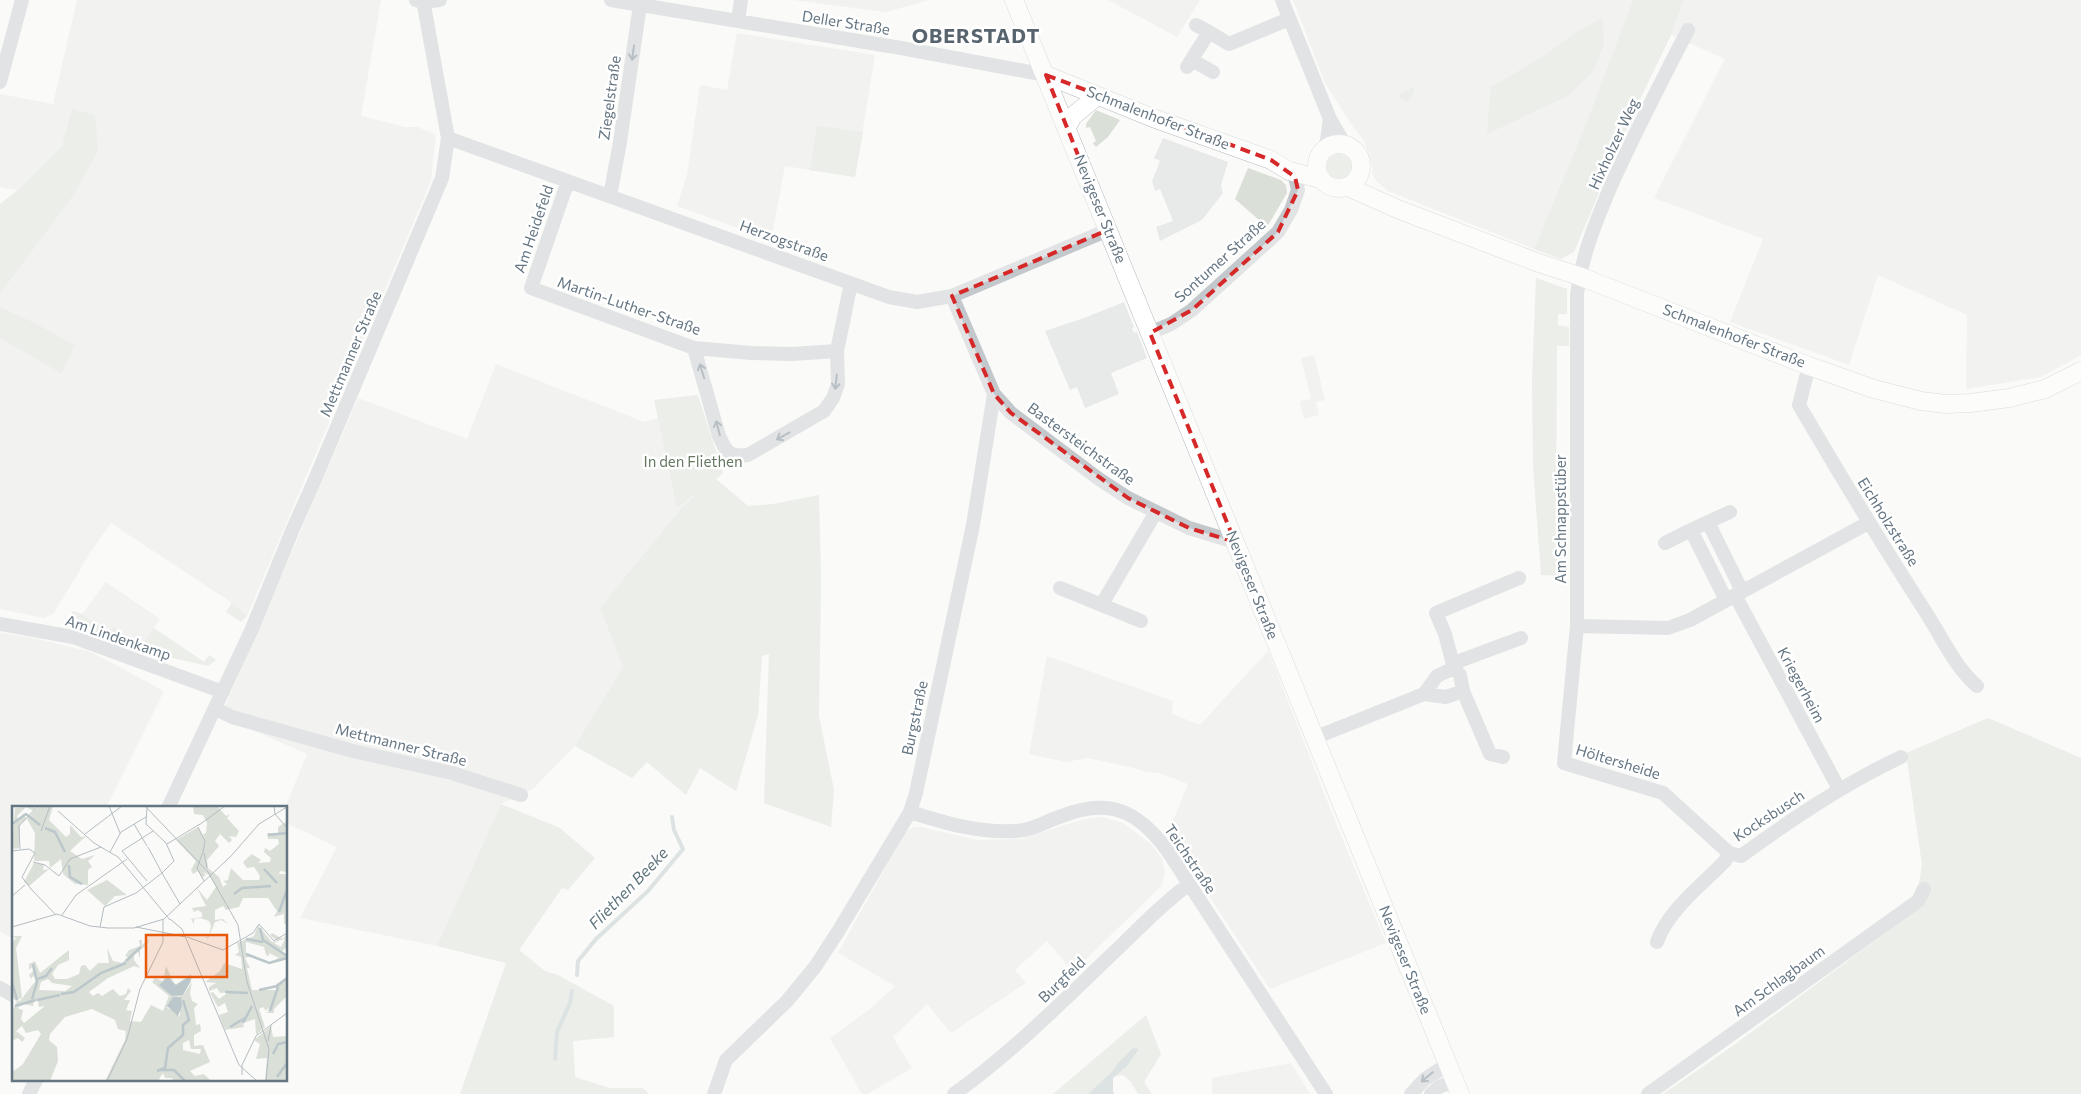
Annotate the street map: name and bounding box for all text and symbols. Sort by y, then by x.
street label: Deller Straße [801,6,892,38]
district label: OBERSTADT [912,23,1040,47]
one-way arrow [628,45,638,61]
street label: Ziegelstraße [594,54,624,141]
street label: Schmalenhofer Straße [1084,82,1232,153]
street label: Hixholzer Weg [1584,95,1642,192]
street label: Nevigeser Straße [1071,152,1131,266]
street label: Am Heidefeld [510,182,556,275]
street label: Sontumer Straße [1170,215,1269,306]
street label: Herzogstraße [737,216,831,264]
street label: Martin-Luther-Straße [555,272,703,338]
street label: Mettmanner Straße [315,288,385,419]
street label: Schmalenhofer Straße [1660,300,1808,371]
one-way arrow [696,363,706,379]
one-way arrow [831,374,841,390]
street label: Bastersteichstraße [1024,398,1139,488]
one-way arrow [712,421,722,437]
one-way arrow [776,432,790,442]
park label: In den Fliethen [643,452,743,470]
street label: Am Schnappstüber [1551,454,1569,584]
street label: Eichholzstraße [1854,474,1923,569]
street label: Nevigeser Straße [1223,528,1283,642]
street label: Am Lindenkamp [63,611,174,664]
street label: Kriegerheim [1774,644,1829,725]
street label: Burgstraße [897,679,931,757]
street label: Mettmanner Straße [334,719,469,769]
street label: Höltersheide [1574,740,1663,782]
street label: Kocksbusch [1730,786,1807,845]
inset map [12,806,288,1082]
street label: Teichstraße [1161,820,1221,897]
water label: Fliethen Beeke [584,843,672,932]
street label: Nevigeser Straße [1376,903,1436,1017]
street label: Am Schlagbaum [1729,941,1828,1020]
street label: Burgfeld [1034,953,1088,1006]
one-way arrow [1421,1072,1434,1083]

